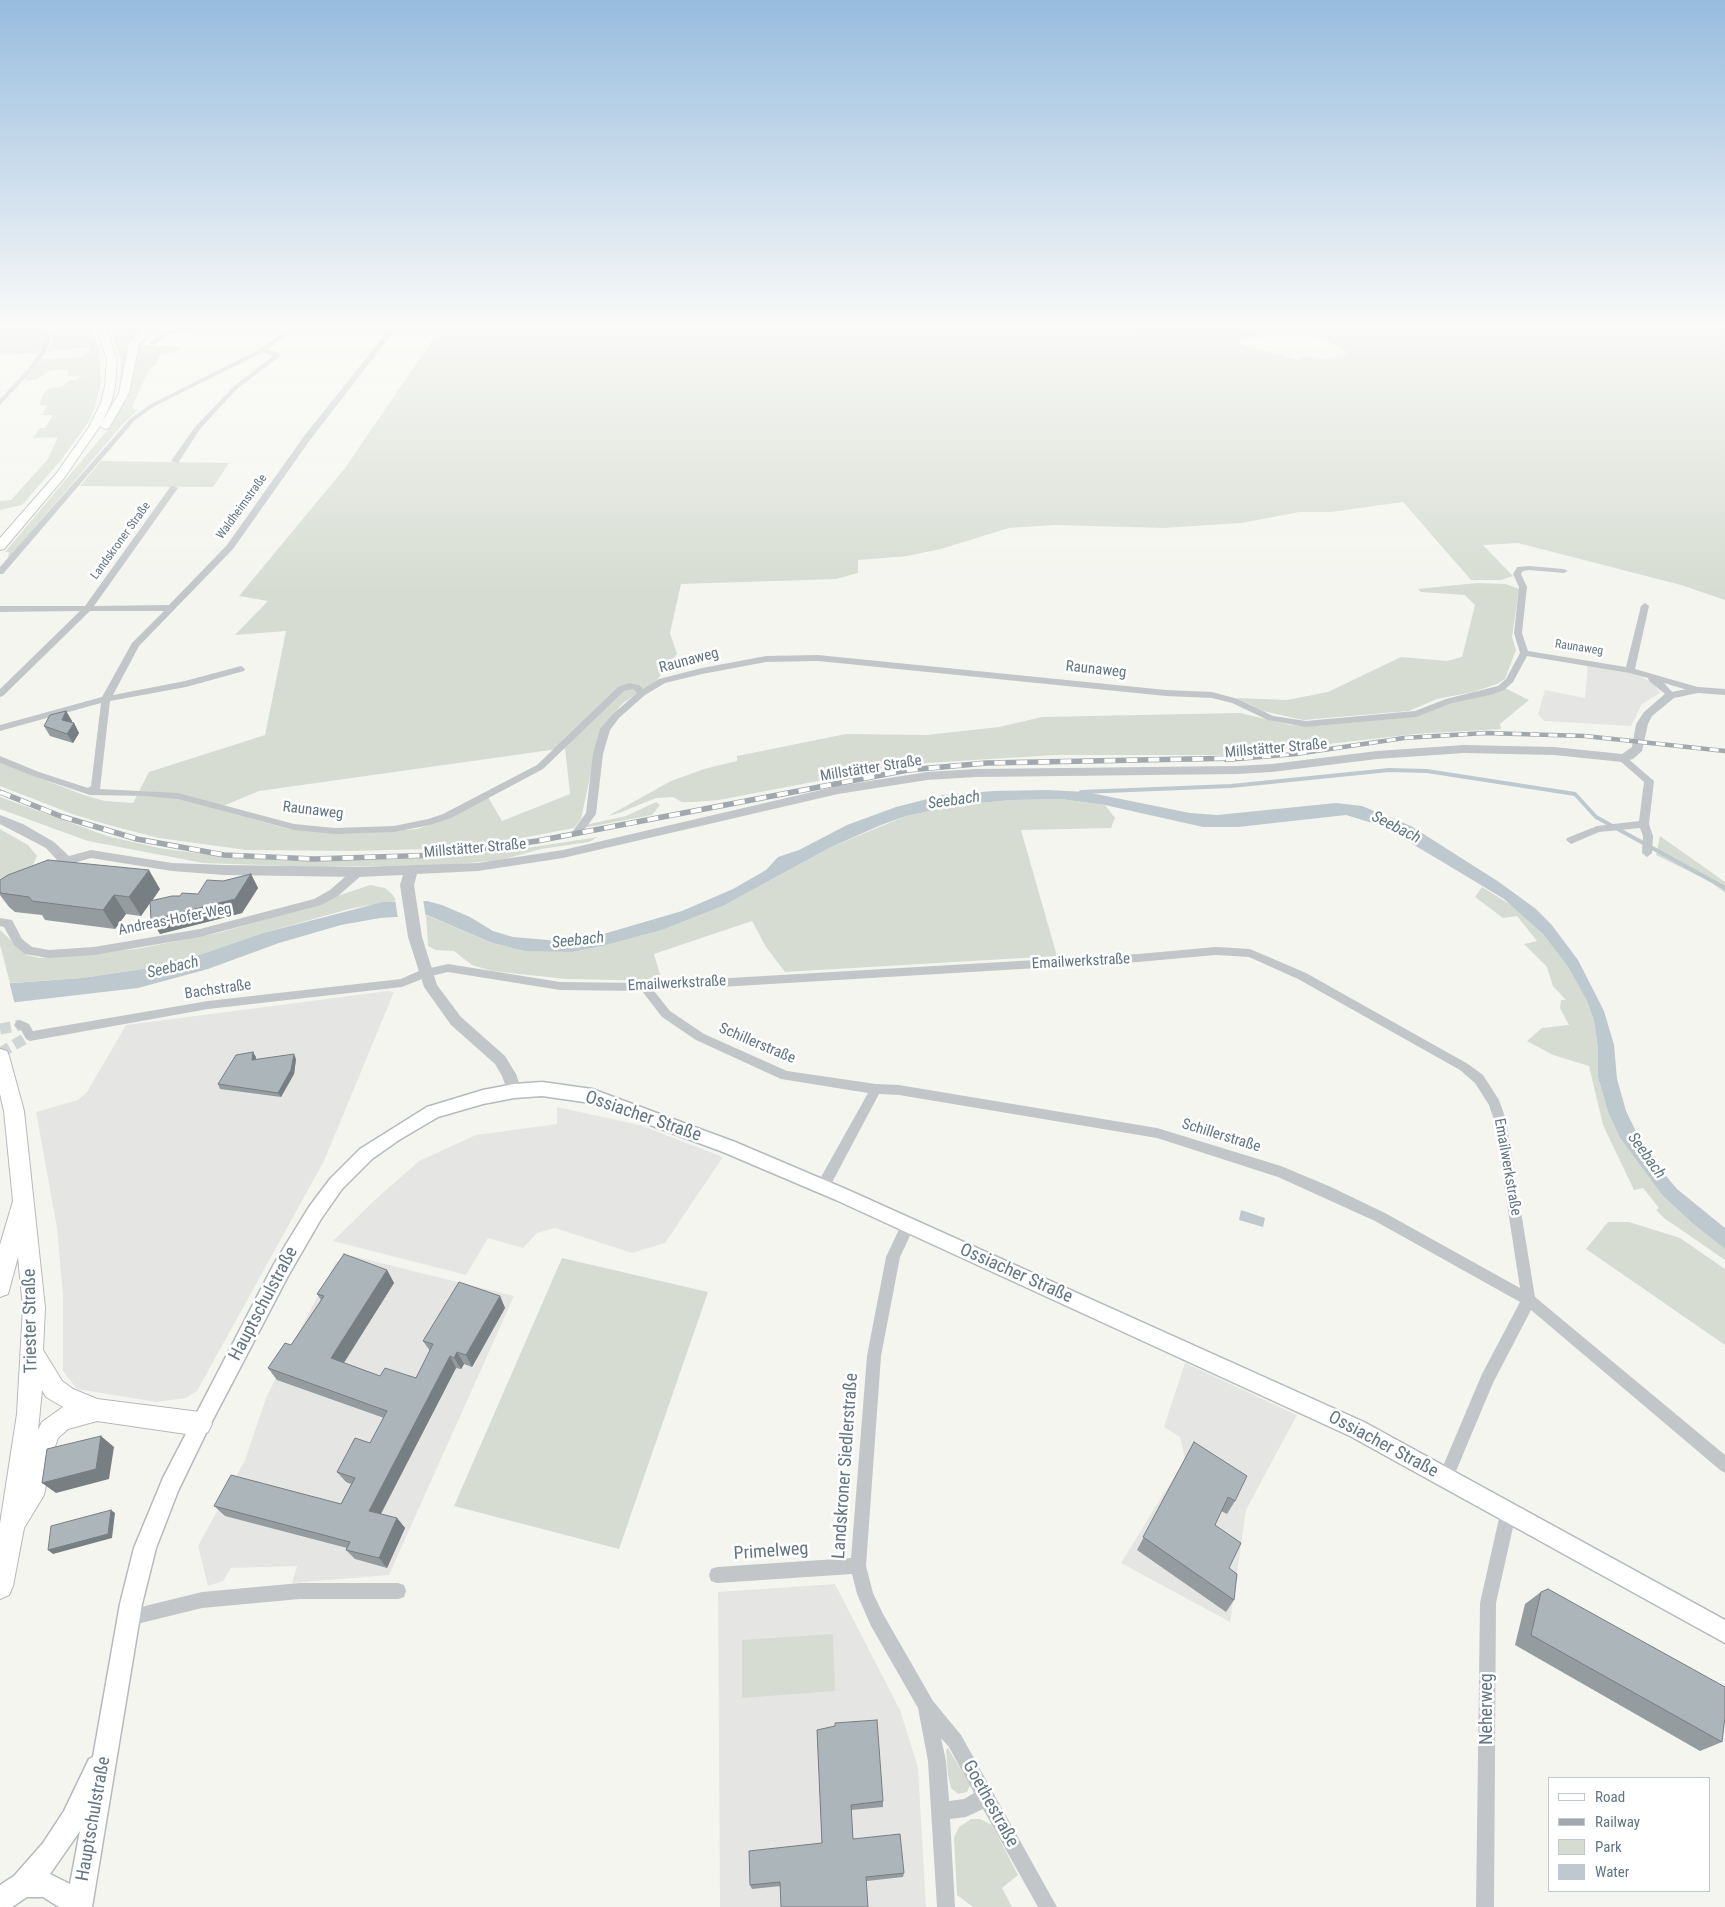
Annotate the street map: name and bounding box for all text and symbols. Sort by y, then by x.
street label: Waldheimstraße [214,472,270,542]
street label: Landskroner Straße [88,499,154,583]
street label: Raunaweg [1554,637,1604,659]
street label: Raunaweg [657,644,721,678]
street label: Raunaweg [1065,658,1127,682]
street label: Millstätter Straße [1224,736,1328,762]
street label: Millstätter Straße [819,752,923,786]
water label: Seebach [927,788,981,814]
street label: Raunaweg [282,798,344,824]
water label: Seebach [1368,808,1424,848]
street label: Millstätter Straße [423,836,527,862]
street label: Andreas-Hofer-Weg [117,900,233,940]
water label: Seebach [551,929,605,953]
street label: Emailwerkstraße [1031,950,1131,974]
water label: Seebach [145,953,201,983]
street label: Emailwerkstraße [627,972,727,996]
street label: Bachstraße [183,976,253,1004]
street label: Schillerstraße [716,1020,798,1068]
street label: Ossiacher Straße [582,1087,704,1147]
street label: Schillerstraße [1179,1115,1263,1157]
street label: Emailwerkstraße [1490,1117,1524,1217]
water label: Seebach [1623,1129,1669,1183]
street label: Ossiacher Straße [956,1239,1076,1309]
street label: Hauptschulstraße [225,1243,303,1365]
street label: Triester Straße [19,1269,43,1373]
street label: Landskroner Siedlerstraße [829,1372,863,1560]
street label: Ossiacher Straße [1324,1407,1442,1483]
street label: Primelweg [733,1539,809,1565]
street label: Neherweg [1476,1673,1498,1745]
street label: Hauptschulstraße [72,1755,116,1883]
street label: Goethestraße [957,1757,1023,1851]
legend [1548,1777,1710,1892]
text: Road [1595,1788,1625,1806]
text: Railway [1595,1813,1640,1831]
text: Park [1595,1838,1622,1856]
text: Water [1595,1863,1629,1881]

